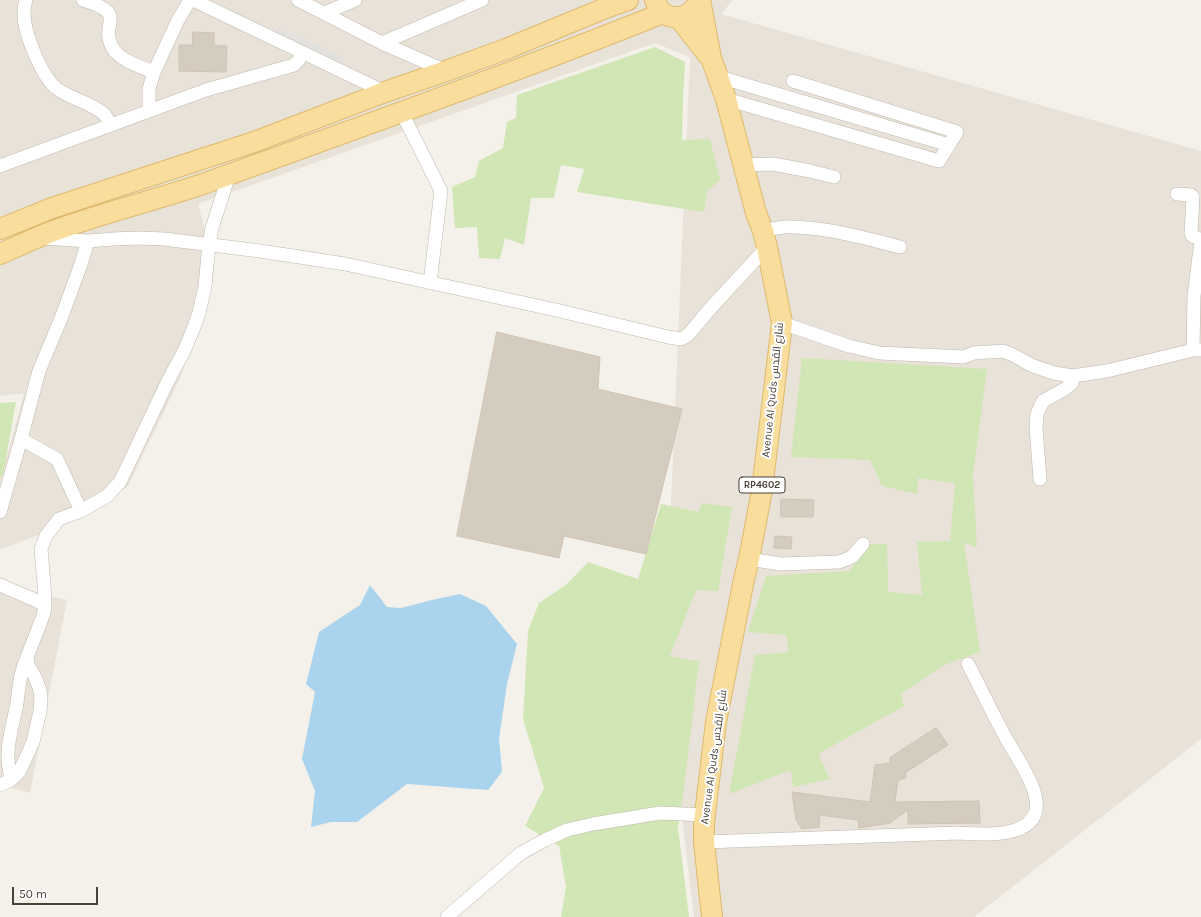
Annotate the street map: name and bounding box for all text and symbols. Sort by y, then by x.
street label: Avenue Al Quds شارع القدس [759,322,787,458]
road number: RP4602 [739,477,785,493]
street label: Avenue Al Quds شارع القدس [698,689,730,825]
scale bar [14,879,100,905]
text: 50 m [19,887,47,901]

